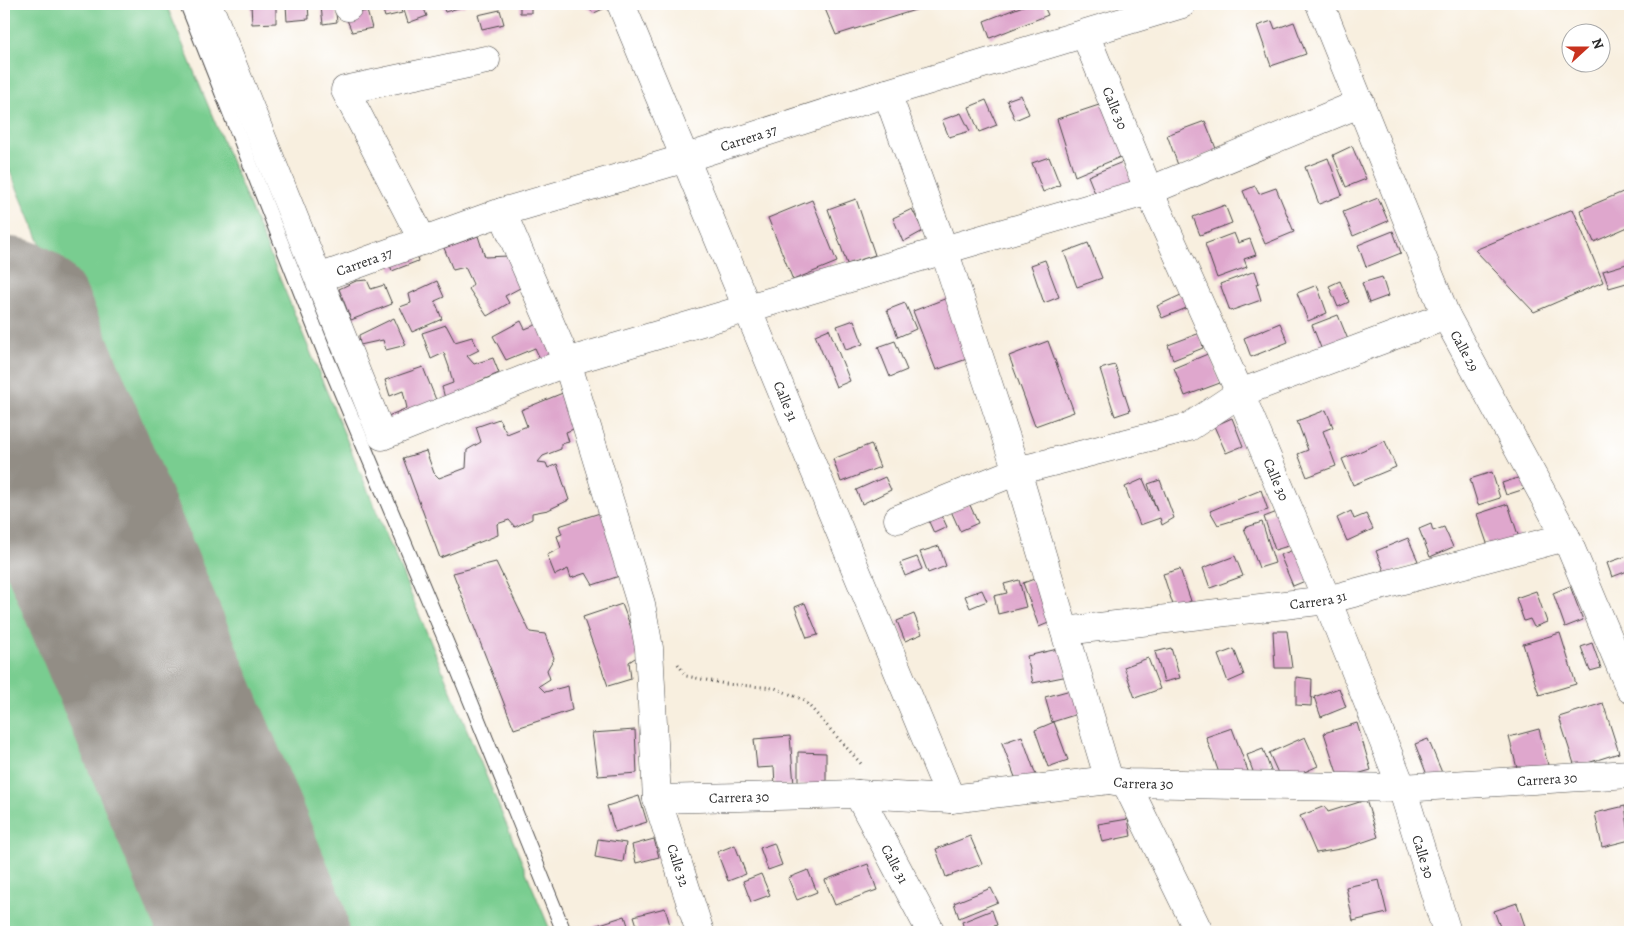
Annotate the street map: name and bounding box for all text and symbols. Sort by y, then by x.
north arrow [1562,22,1612,72]
text: N [1587,35,1608,52]
street label: Calle 30 [1098,84,1132,132]
street label: Carrera 37 [718,120,780,156]
street label: Carrera 37 [334,243,395,281]
street label: Calle 29 [1446,327,1483,375]
street label: Calle 31 [769,378,802,424]
street label: Calle 30 [1259,456,1293,504]
street label: Carrera 31 [1289,586,1349,614]
street label: Carrera 30 [1517,768,1578,791]
street label: Carrera 30 [1112,772,1174,794]
street label: Carrera 30 [709,787,769,808]
street label: Calle 30 [1407,833,1439,881]
street label: Calle 31 [876,841,913,887]
street label: Calle 32 [662,842,694,889]

